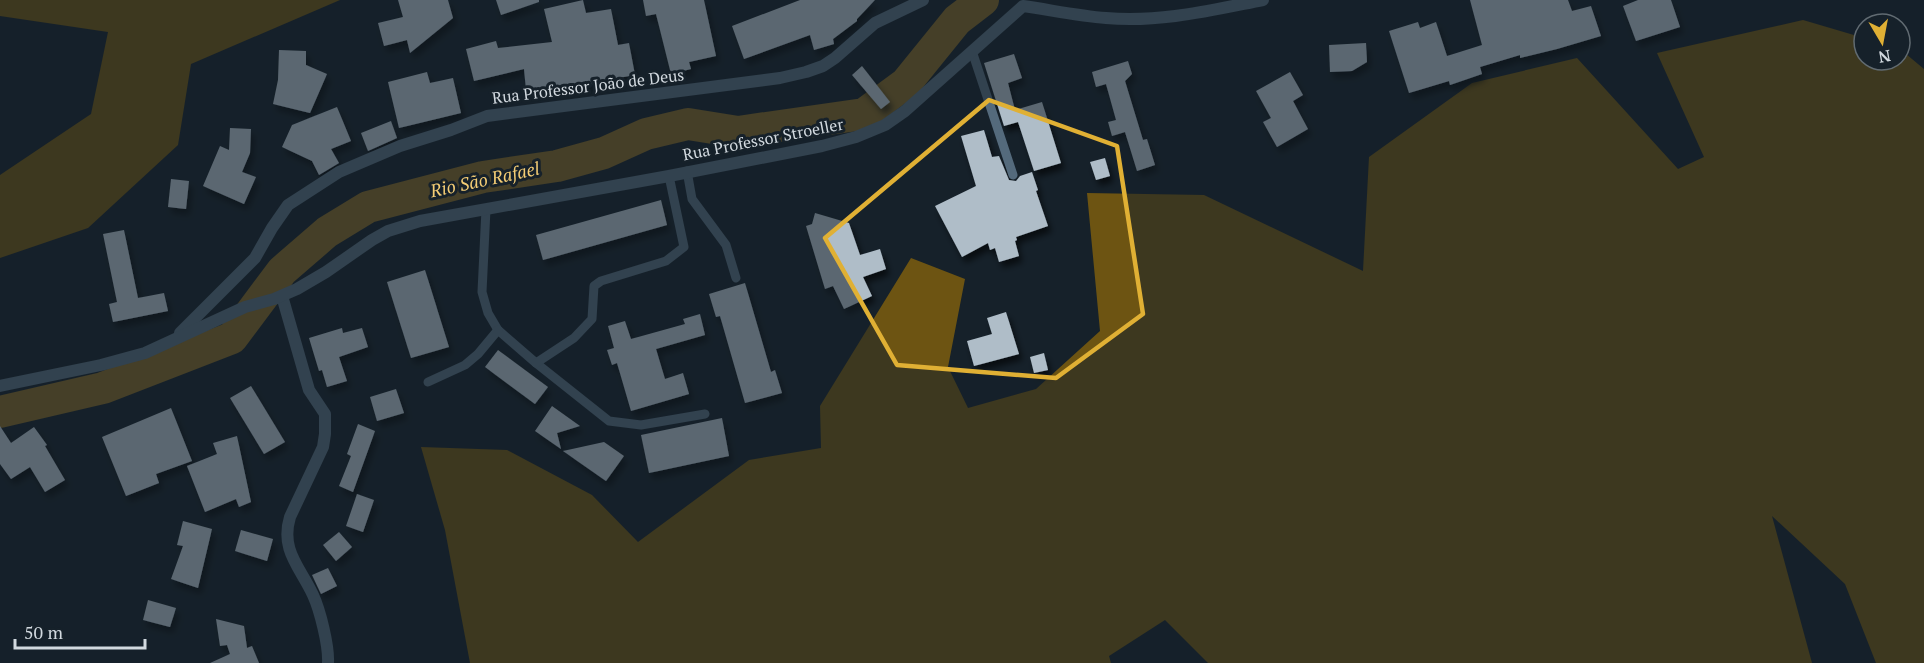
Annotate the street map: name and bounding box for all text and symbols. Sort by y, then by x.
north arrow [1852,12,1912,72]
text: N [1877,45,1892,69]
street label: Rua Professor João de Deus [491,63,685,109]
street label: Rua Professor Stroeller [681,112,846,165]
water label: Rio São Rafael [427,156,542,203]
scale bar [15,612,146,650]
text: 50 m [24,620,64,644]

